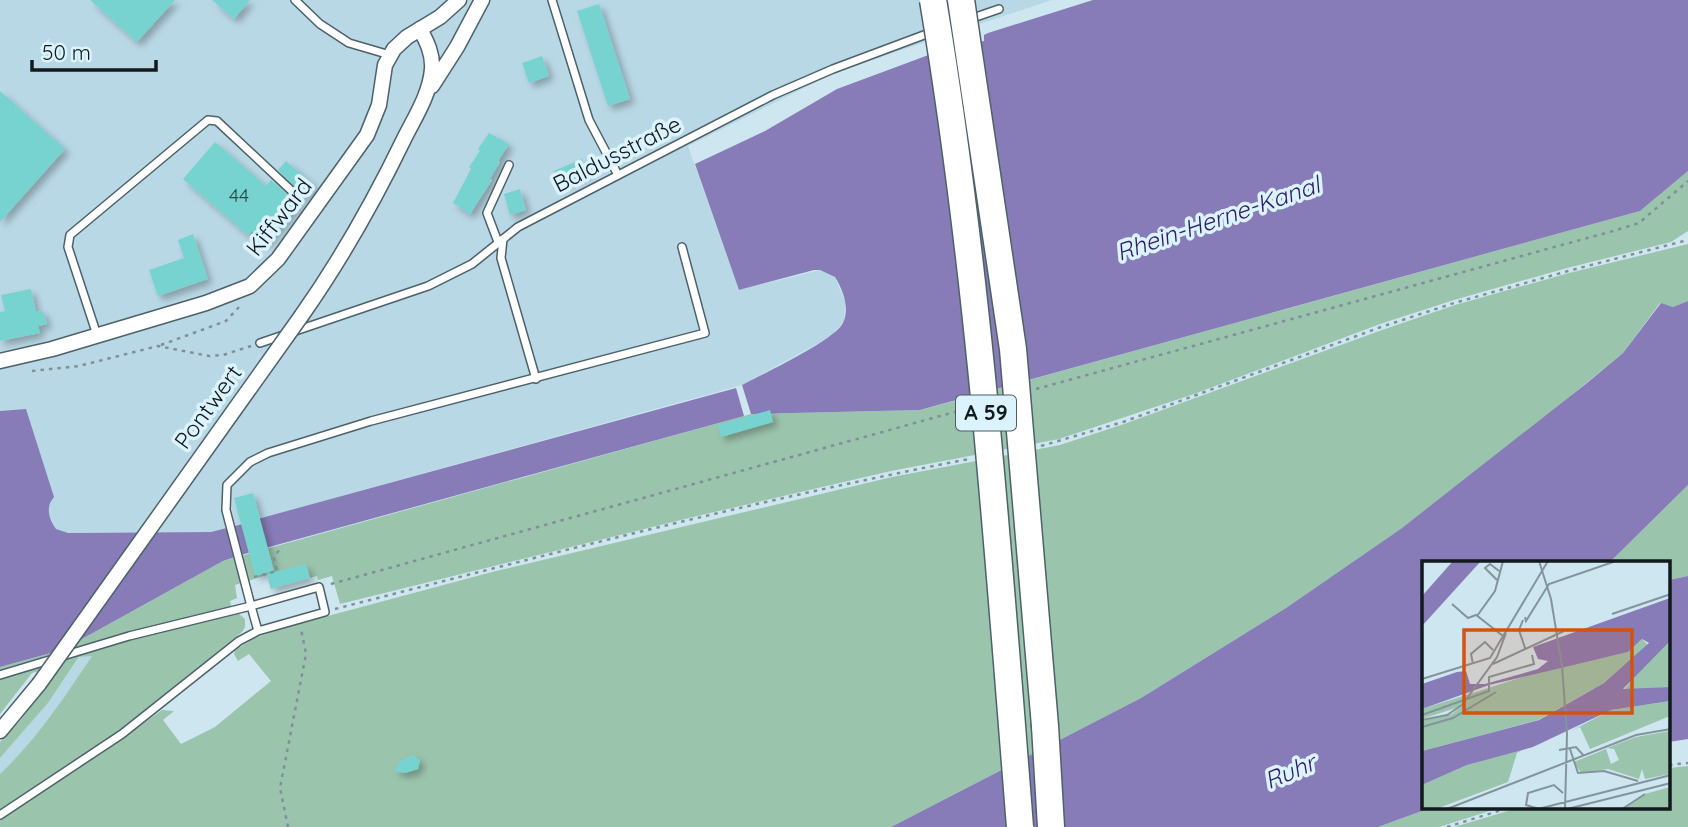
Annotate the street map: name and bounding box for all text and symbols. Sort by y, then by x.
scale bar [32,28,156,72]
text: 50 m [42,39,91,65]
street label: Baldusstraße [548,109,686,198]
water label: Rhein-Herne-Kanal [1112,168,1326,267]
street label: Kiffward [239,172,318,261]
house number: 44 [229,183,249,207]
street label: Pontwert [168,359,248,454]
road number: A 59 [956,396,1016,430]
inset map [1422,561,1670,810]
water label: Ruhr [1260,746,1322,795]

